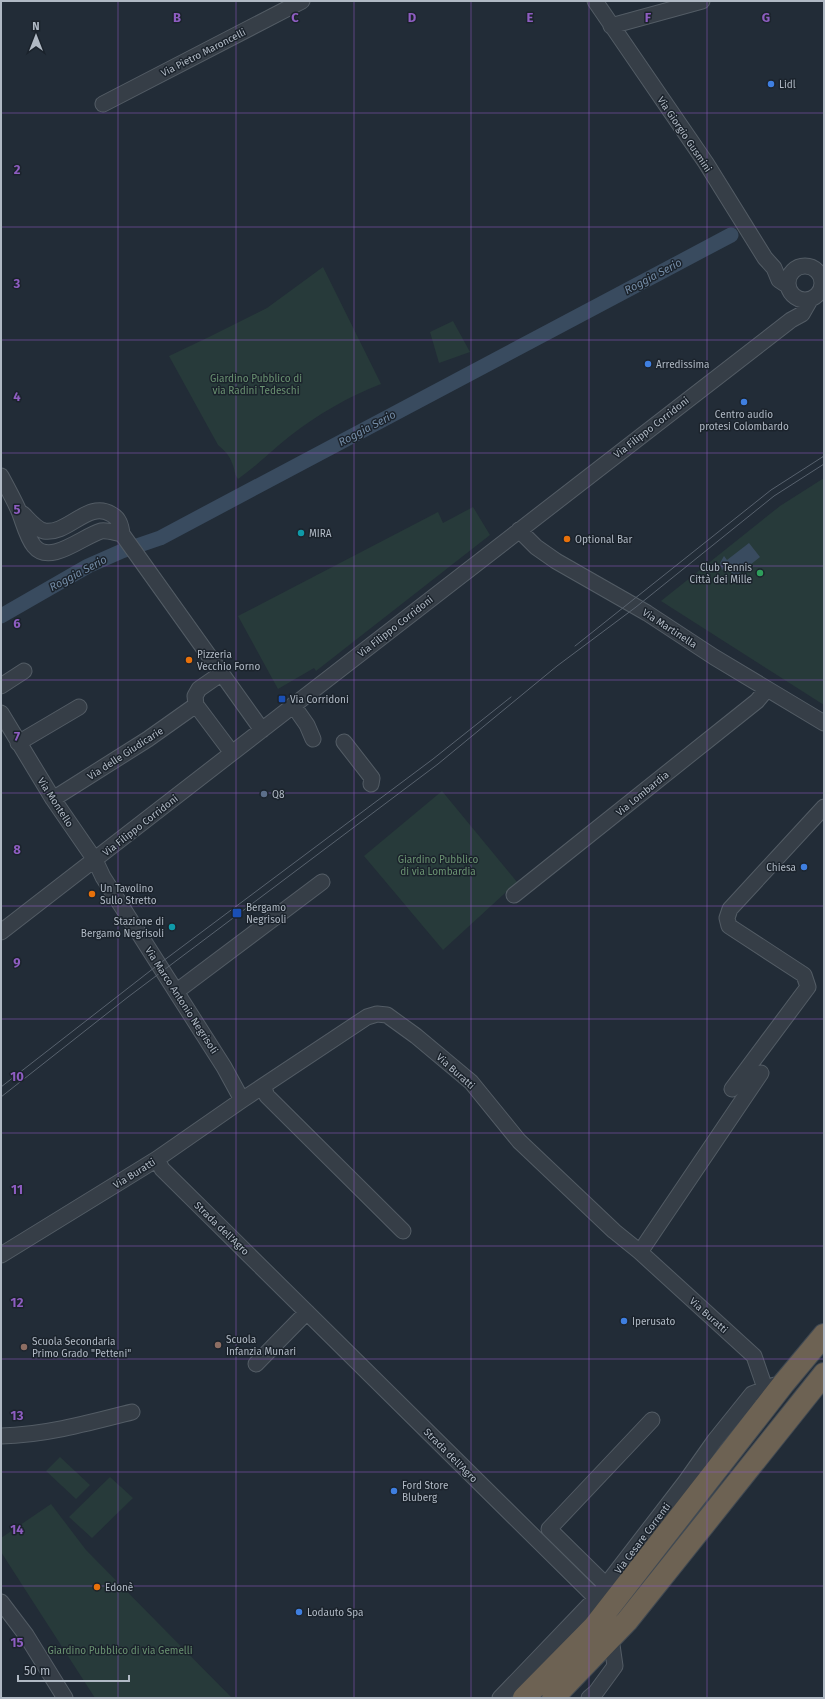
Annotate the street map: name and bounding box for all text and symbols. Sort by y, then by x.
text: B [173,10,181,25]
text: C [291,10,299,25]
text: D [408,10,417,25]
text: E [527,10,534,25]
text: F [645,10,652,25]
text: G [762,10,770,25]
north arrow [16,16,56,56]
text: N [32,20,40,33]
street label: Via Pietro Maroncelli [159,26,248,79]
marker: Lidl [766,79,776,89]
place label: Lidl [779,79,796,91]
street label: Via Giorgio Gusmini [654,95,714,175]
text: 2 [14,162,21,177]
water label: Roggia Serio [622,256,684,297]
text: 3 [13,276,21,291]
marker: Arredissima [643,359,653,369]
place label: Arredissima [656,359,709,371]
park label: Giardino Pubblico di via Radini Tedeschi [210,373,302,397]
text: 4 [13,389,21,404]
street label: Via Filippo Corridoni [612,395,692,461]
marker: Centro audio protesi Colombardo [739,397,749,407]
water label: Roggia Serio [336,408,398,449]
place label: Centro audio protesi Colombardo [699,409,789,433]
text: 5 [14,502,21,517]
marker: MIRA [296,528,306,538]
place label: MIRA [309,528,332,540]
marker: Optional Bar [562,534,572,544]
place label: Optional Bar [575,534,632,546]
water label: Roggia Serio [47,553,109,594]
place label: Club Tennis Città dei Mille [690,562,752,586]
marker: Club Tennis Città dei Mille [755,568,765,578]
street label: Via Filippo Corridoni [356,594,436,660]
street label: Via Martinella [640,607,699,651]
text: 6 [13,616,21,631]
place label: Pizzeria Vecchio Forno [197,649,260,673]
marker: Pizzeria Vecchio Forno [184,655,194,665]
marker: Via Corridoni [277,694,287,704]
place label: Via Corridoni [290,694,349,706]
street label: Via delle Giudicarie [85,725,166,783]
text: 7 [14,729,20,744]
street label: Via Lombardia [614,769,672,819]
street label: Via Montello [35,776,76,830]
marker: Q8 [259,789,269,799]
place label: Q8 [272,789,285,801]
street label: Via Filippo Corridoni [101,793,181,859]
text: 8 [13,842,21,857]
park label: Giardino Pubblico di via Lombardia [398,854,478,878]
place label: Chiesa [766,862,796,874]
marker: Chiesa [799,862,809,872]
place label: Un Tavolino Sullo Stretto [100,883,157,907]
marker: Un Tavolino Sullo Stretto [87,889,97,899]
place label: Bergamo Negrisoli [246,902,287,926]
marker: Bergamo Negrisoli [231,907,243,919]
place label: Stazione di Bergamo Negrisoli [81,916,164,940]
marker: Stazione di Bergamo Negrisoli [167,922,177,932]
street label: Via Marco Antonio Negrisoli [142,945,220,1056]
text: 9 [13,955,21,970]
street label: Via Buratti [434,1051,477,1092]
text: 10 [10,1069,24,1084]
street label: Via Buratti [111,1156,158,1191]
text: 11 [11,1182,23,1197]
street label: Strada dell'Agro [191,1200,251,1258]
text: 12 [11,1295,24,1310]
street label: Via Buratti [687,1295,730,1336]
marker: Iperusato [619,1316,629,1326]
place label: Iperusato [632,1316,675,1328]
place label: Scuola Infanzia Munari [226,1334,296,1358]
place label: Scuola Secondaria Primo Grado "Petteni" [32,1336,131,1360]
marker: Scuola Infanzia Munari [213,1340,223,1350]
marker: Scuola Secondaria Primo Grado "Petteni" [19,1342,29,1352]
text: 13 [11,1408,24,1423]
street label: Strada dell'Agro [421,1426,480,1485]
place label: Ford Store Bluberg [402,1480,448,1504]
marker: Ford Store Bluberg [389,1486,399,1496]
street label: Via Cesare Correnti [612,1501,673,1576]
text: 14 [10,1522,24,1537]
marker: Edonè [92,1582,102,1592]
place label: Edonè [105,1582,133,1594]
marker: Lodauto Spa [294,1607,304,1617]
place label: Lodauto Spa [307,1607,364,1619]
text: 15 [10,1635,24,1650]
park label: Giardino Pubblico di via Gemelli [47,1645,193,1657]
scale bar [18,1657,129,1683]
text: 50 m [24,1664,50,1678]

